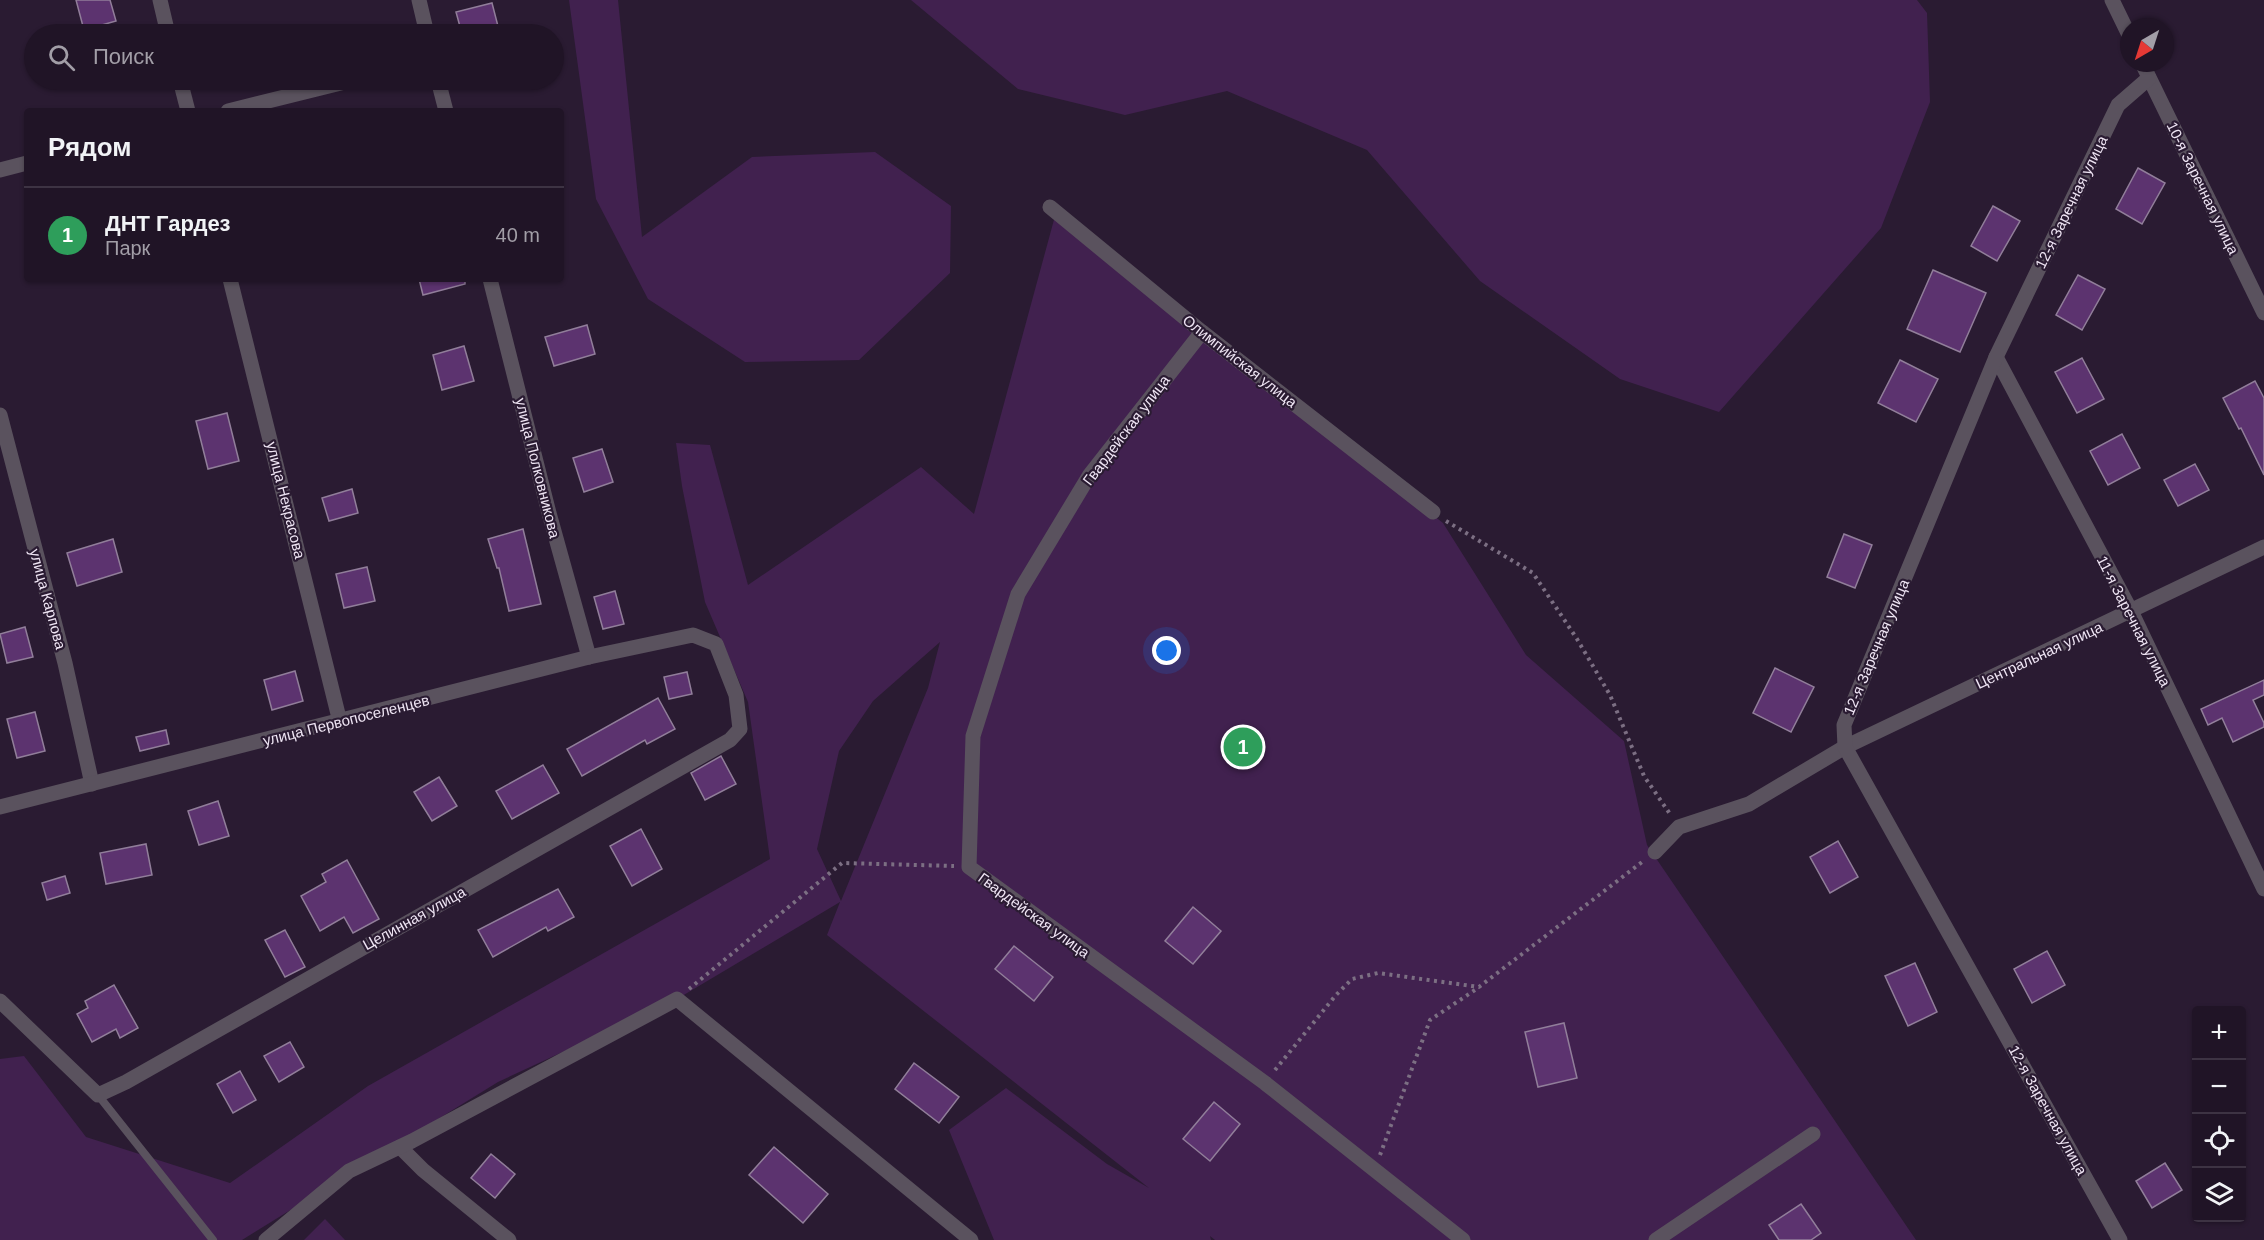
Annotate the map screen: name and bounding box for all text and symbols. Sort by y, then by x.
north arrow [2120,18,2174,72]
search box [24,24,564,90]
icon: search [45,41,78,74]
text: Поиск [93,44,154,69]
street label: 10-я Заречная улица [2163,119,2243,258]
text: Рядом [48,132,131,162]
street label: 12-я Заречная улица [2031,132,2111,271]
text: ДНТ Гардез [105,211,231,236]
text: 1 [62,224,73,246]
text: 40 m [496,224,540,246]
text: Парк [105,237,150,259]
street label: Олимпийская улица [1180,311,1301,411]
street label: Гвардейская улица [1079,371,1173,488]
street label: улица Полковникова [512,396,564,540]
street label: улица Некрасова [263,440,309,561]
street label: улица Карпова [26,547,70,652]
street label: 11-я Заречная улица [2094,553,2175,690]
street label: 12-я Заречная улица [1840,576,1913,717]
street label: Центральная улица [1973,618,2106,692]
your location [1152,636,1181,665]
street label: улица Первопоселенцев [261,691,431,749]
pin: 1 [1224,724,1262,770]
street label: Гвардейская улица [975,869,1093,961]
street label: Целинная улица [360,882,469,953]
map controls [2192,1006,2246,1222]
button: + [2192,1006,2246,1060]
street label: 12-я Заречная улица [2005,1042,2091,1178]
button: − [2192,1060,2246,1114]
button: locate [2192,1114,2246,1168]
button: layers [2192,1168,2246,1222]

